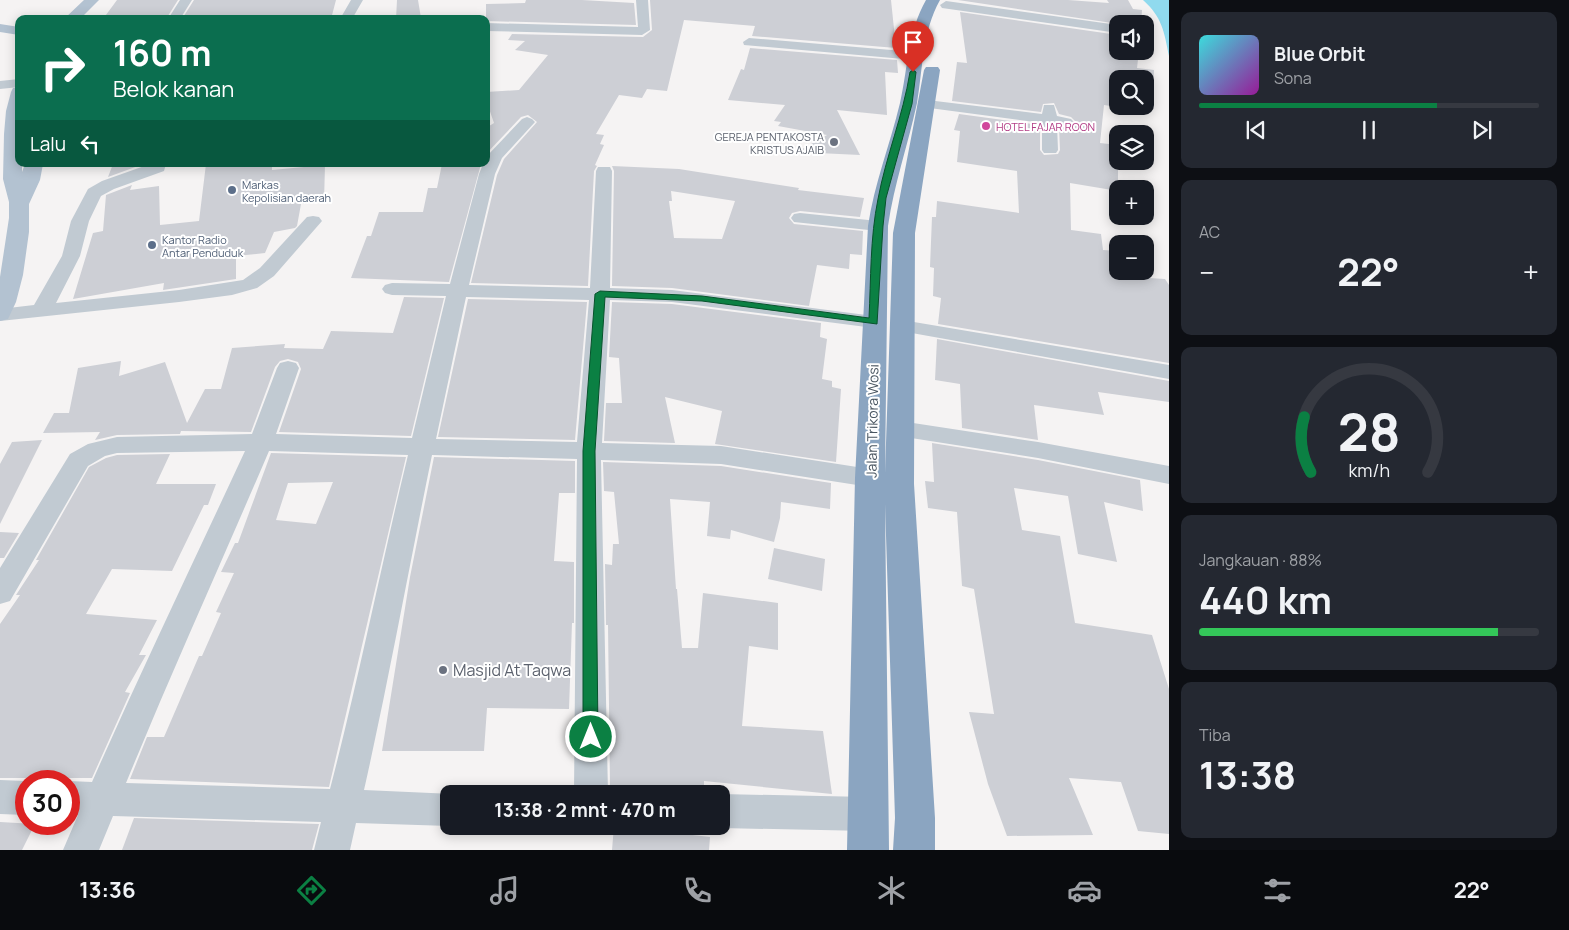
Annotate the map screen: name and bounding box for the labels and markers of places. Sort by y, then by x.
pin [892,21,934,72]
place label: HOTEL FAJAR ROON [996,119,1095,134]
marker: HOTEL FAJAR ROON [980,120,992,132]
place label: GEREJA PENTAKOSTA KRISTUS AJAIB [715,129,824,157]
marker: GEREJA PENTAKOSTA KRISTUS AJAIB [828,136,840,148]
place label: Markas Kepolisian daerah [242,177,331,205]
marker: Markas Kepolisian daerah [226,184,238,196]
place label: Kantor Radio Antar Penduduk [162,232,244,260]
marker: Kantor Radio Antar Penduduk [146,239,158,251]
place label: Masjid At Taqwa [453,659,571,681]
marker: Masjid At Taqwa [437,664,449,676]

